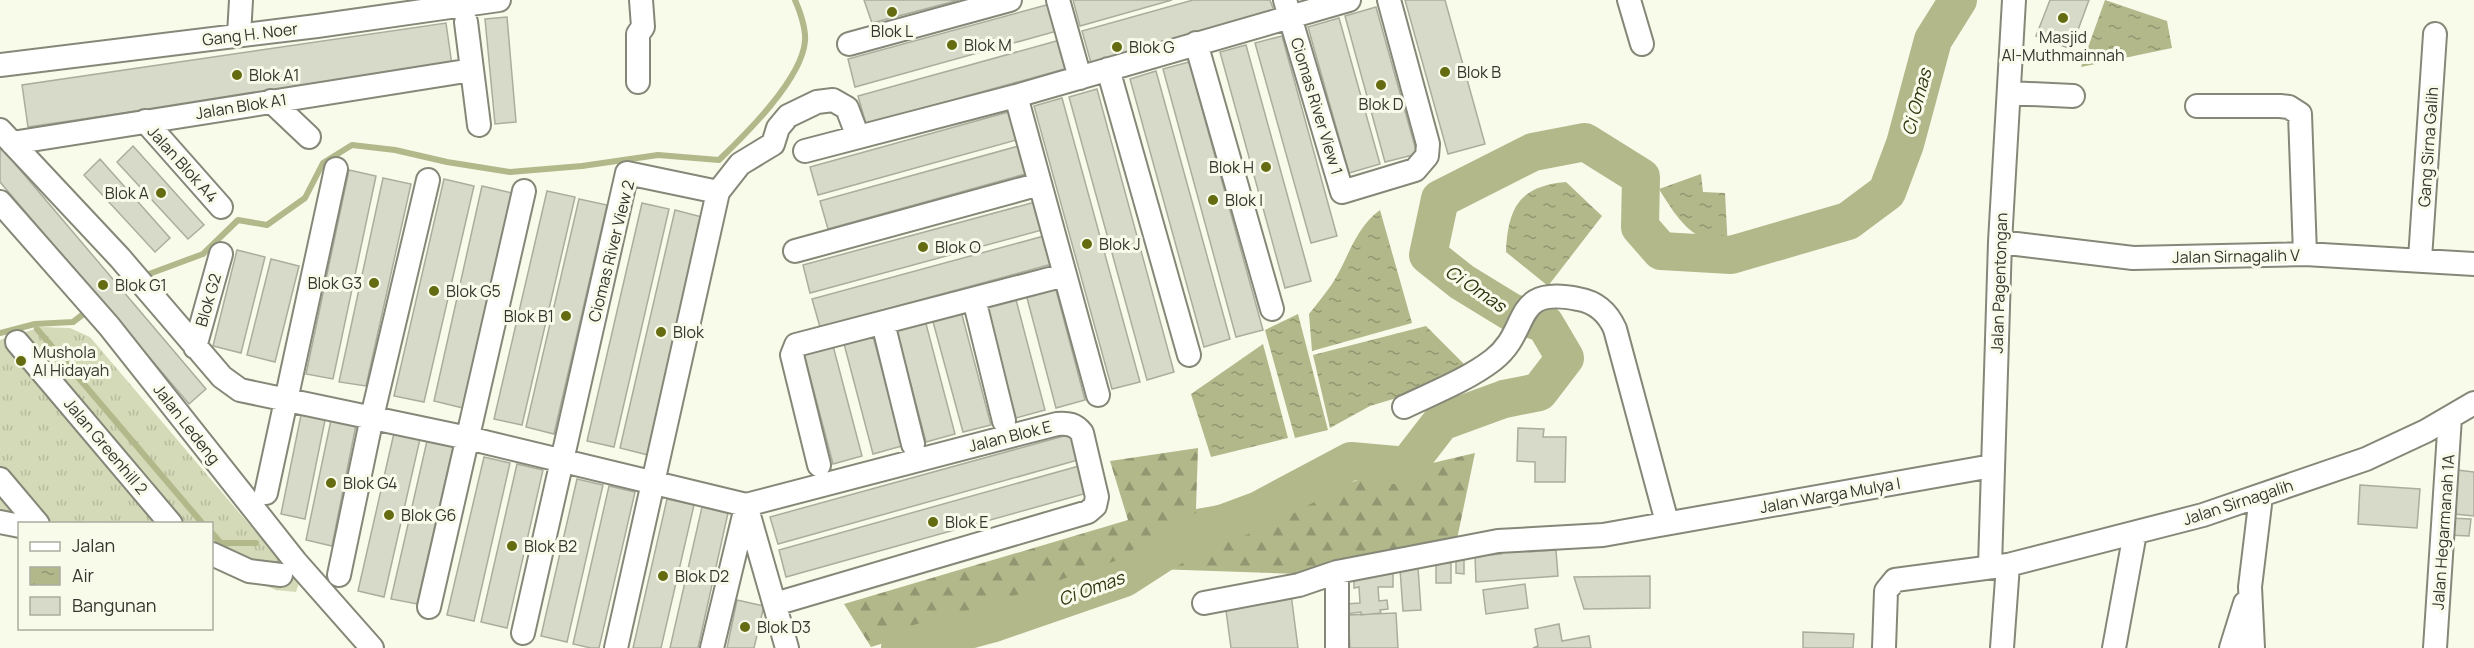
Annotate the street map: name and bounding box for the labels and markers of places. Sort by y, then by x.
marker: Blok L [885,5,899,19]
marker: Masjid Al-Muthmainnah [2056,11,2070,25]
place label: Blok L [871,20,913,42]
place label: Masjid Al-Muthmainnah [2001,26,2125,66]
place label: Blok M [964,34,1012,56]
place label: Blok G [1129,36,1174,58]
marker: Blok M [945,38,959,52]
marker: Blok G [1110,40,1124,54]
place label: Blok B [1457,61,1501,83]
place label: Blok A1 [249,64,300,86]
marker: Blok B [1438,65,1452,79]
marker: Blok A1 [230,68,244,82]
marker: Blok D [1374,78,1388,92]
place label: Blok D [1359,93,1404,115]
place label: Blok H [1209,156,1254,178]
marker: Blok H [1259,160,1273,174]
place label: Blok A [105,182,149,204]
marker: Blok A [154,186,168,200]
place label: Blok I [1225,189,1263,211]
marker: Blok I [1206,193,1220,207]
place label: Blok J [1099,233,1141,255]
place label: Blok O [935,236,981,258]
marker: Blok J [1080,237,1094,251]
marker: Blok O [916,240,930,254]
place label: Blok G3 [308,272,362,294]
place label: Blok G1 [115,274,167,296]
marker: Blok G3 [367,276,381,290]
marker: Blok G1 [96,278,110,292]
place label: Blok G5 [446,280,501,302]
marker: Blok G5 [427,284,441,298]
place label: Blok B1 [504,305,554,327]
marker: Blok B1 [559,309,573,323]
place label: Blok [673,321,705,343]
marker: Blok [654,325,668,339]
place label: Mushola Al Hidayah [33,341,109,381]
marker: Mushola Al Hidayah [14,354,28,368]
place label: Blok G4 [343,472,398,494]
marker: Blok G4 [324,476,338,490]
place label: Blok G6 [401,504,456,526]
marker: Blok G6 [382,508,396,522]
place label: Blok E [945,511,988,533]
marker: Blok E [926,515,940,529]
place label: Blok B2 [524,535,577,557]
marker: Blok B2 [505,539,519,553]
place label: Blok D2 [675,565,729,587]
marker: Blok D2 [656,569,670,583]
place label: Blok D3 [757,616,811,638]
marker: Blok D3 [738,620,752,634]

